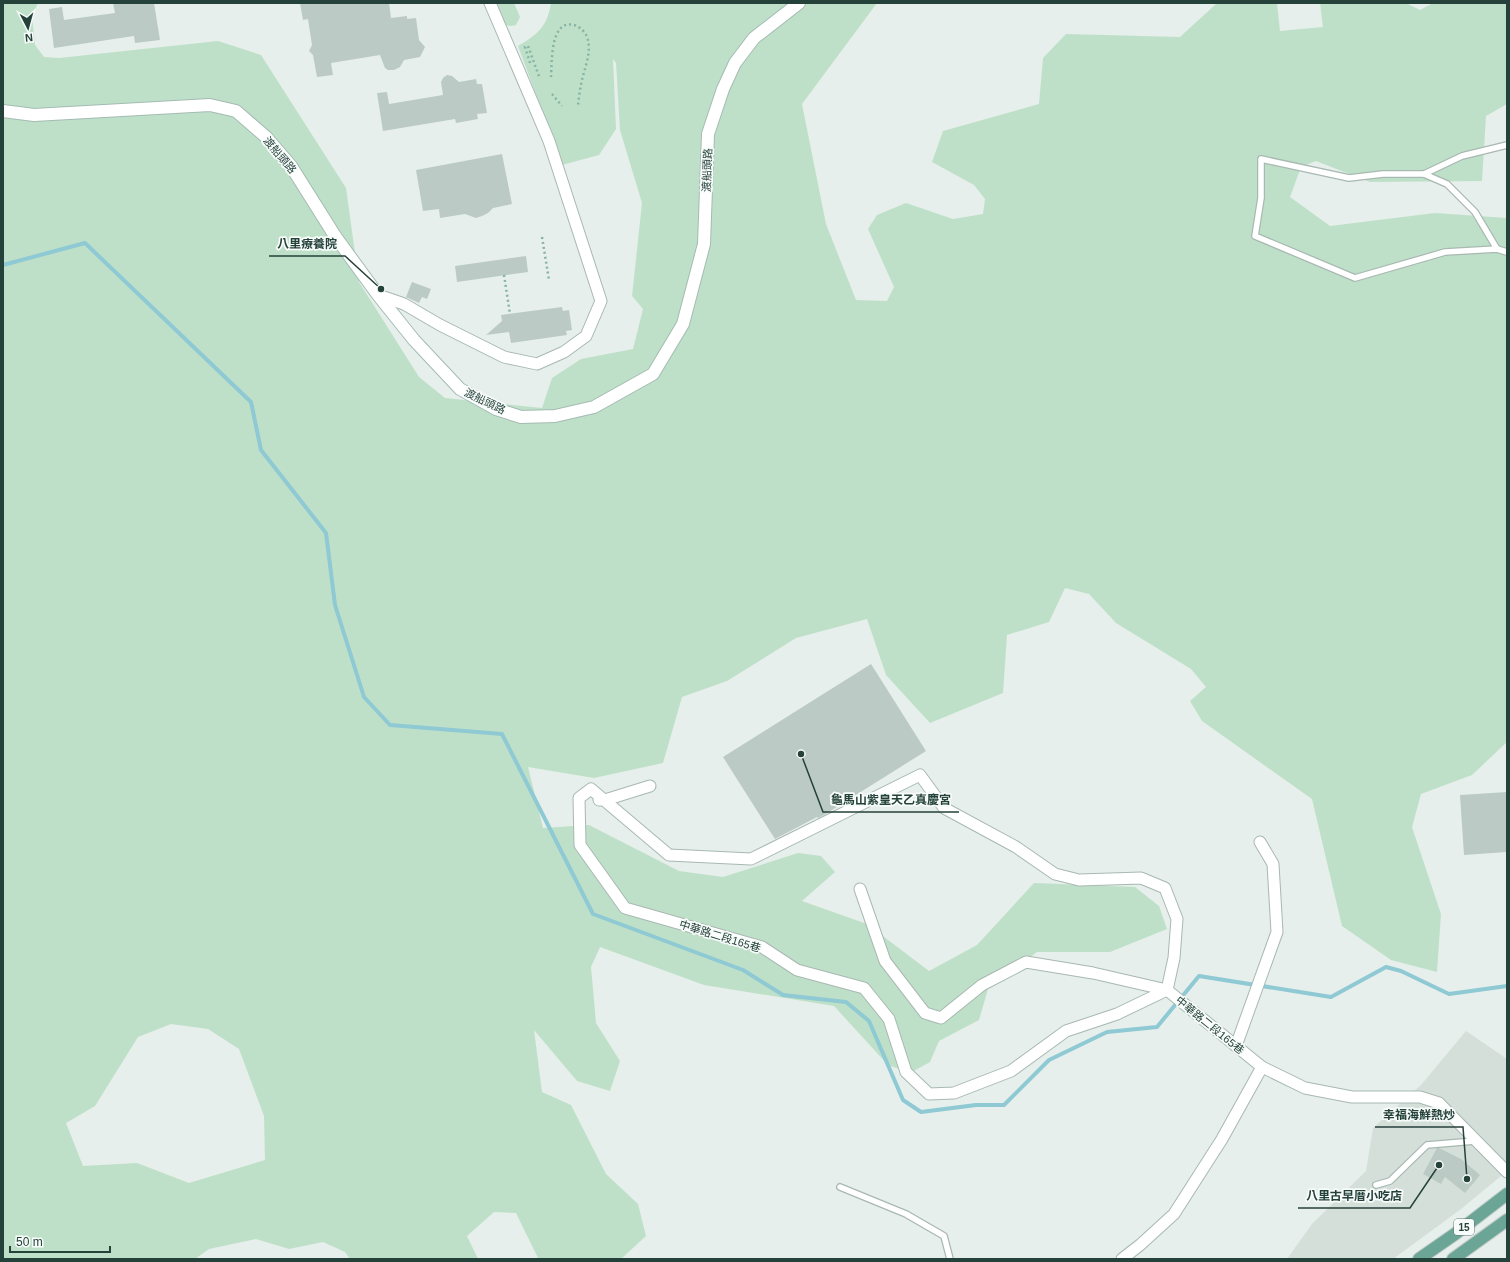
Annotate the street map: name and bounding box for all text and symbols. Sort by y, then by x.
north arrow [8,8,48,48]
text: N [24,32,34,44]
street label: 渡船頭路 [261,134,299,176]
street label: 渡船頭路 [700,148,714,192]
callout: 八里療養院 [269,232,345,256]
text: 八里療養院 [277,237,337,251]
street label: 渡船頭路 [463,386,507,416]
callout: 龜馬山紫皇天乙真慶宮 [823,788,959,812]
text: 龜馬山紫皇天乙真慶宮 [831,793,951,807]
street label: 中華路二段165巷 [678,918,762,954]
street label: 中華路二段165巷 [1173,994,1247,1056]
callout: 幸福海鮮熱炒 [1375,1103,1463,1127]
text: 幸福海鮮熱炒 [1383,1108,1455,1122]
callout: 八里古早厝小吃店 [1298,1184,1410,1208]
text: 八里古早厝小吃店 [1306,1189,1402,1203]
road number: 15 [1454,1219,1474,1235]
scale bar [10,1228,110,1254]
text: 50 m [16,1235,43,1249]

